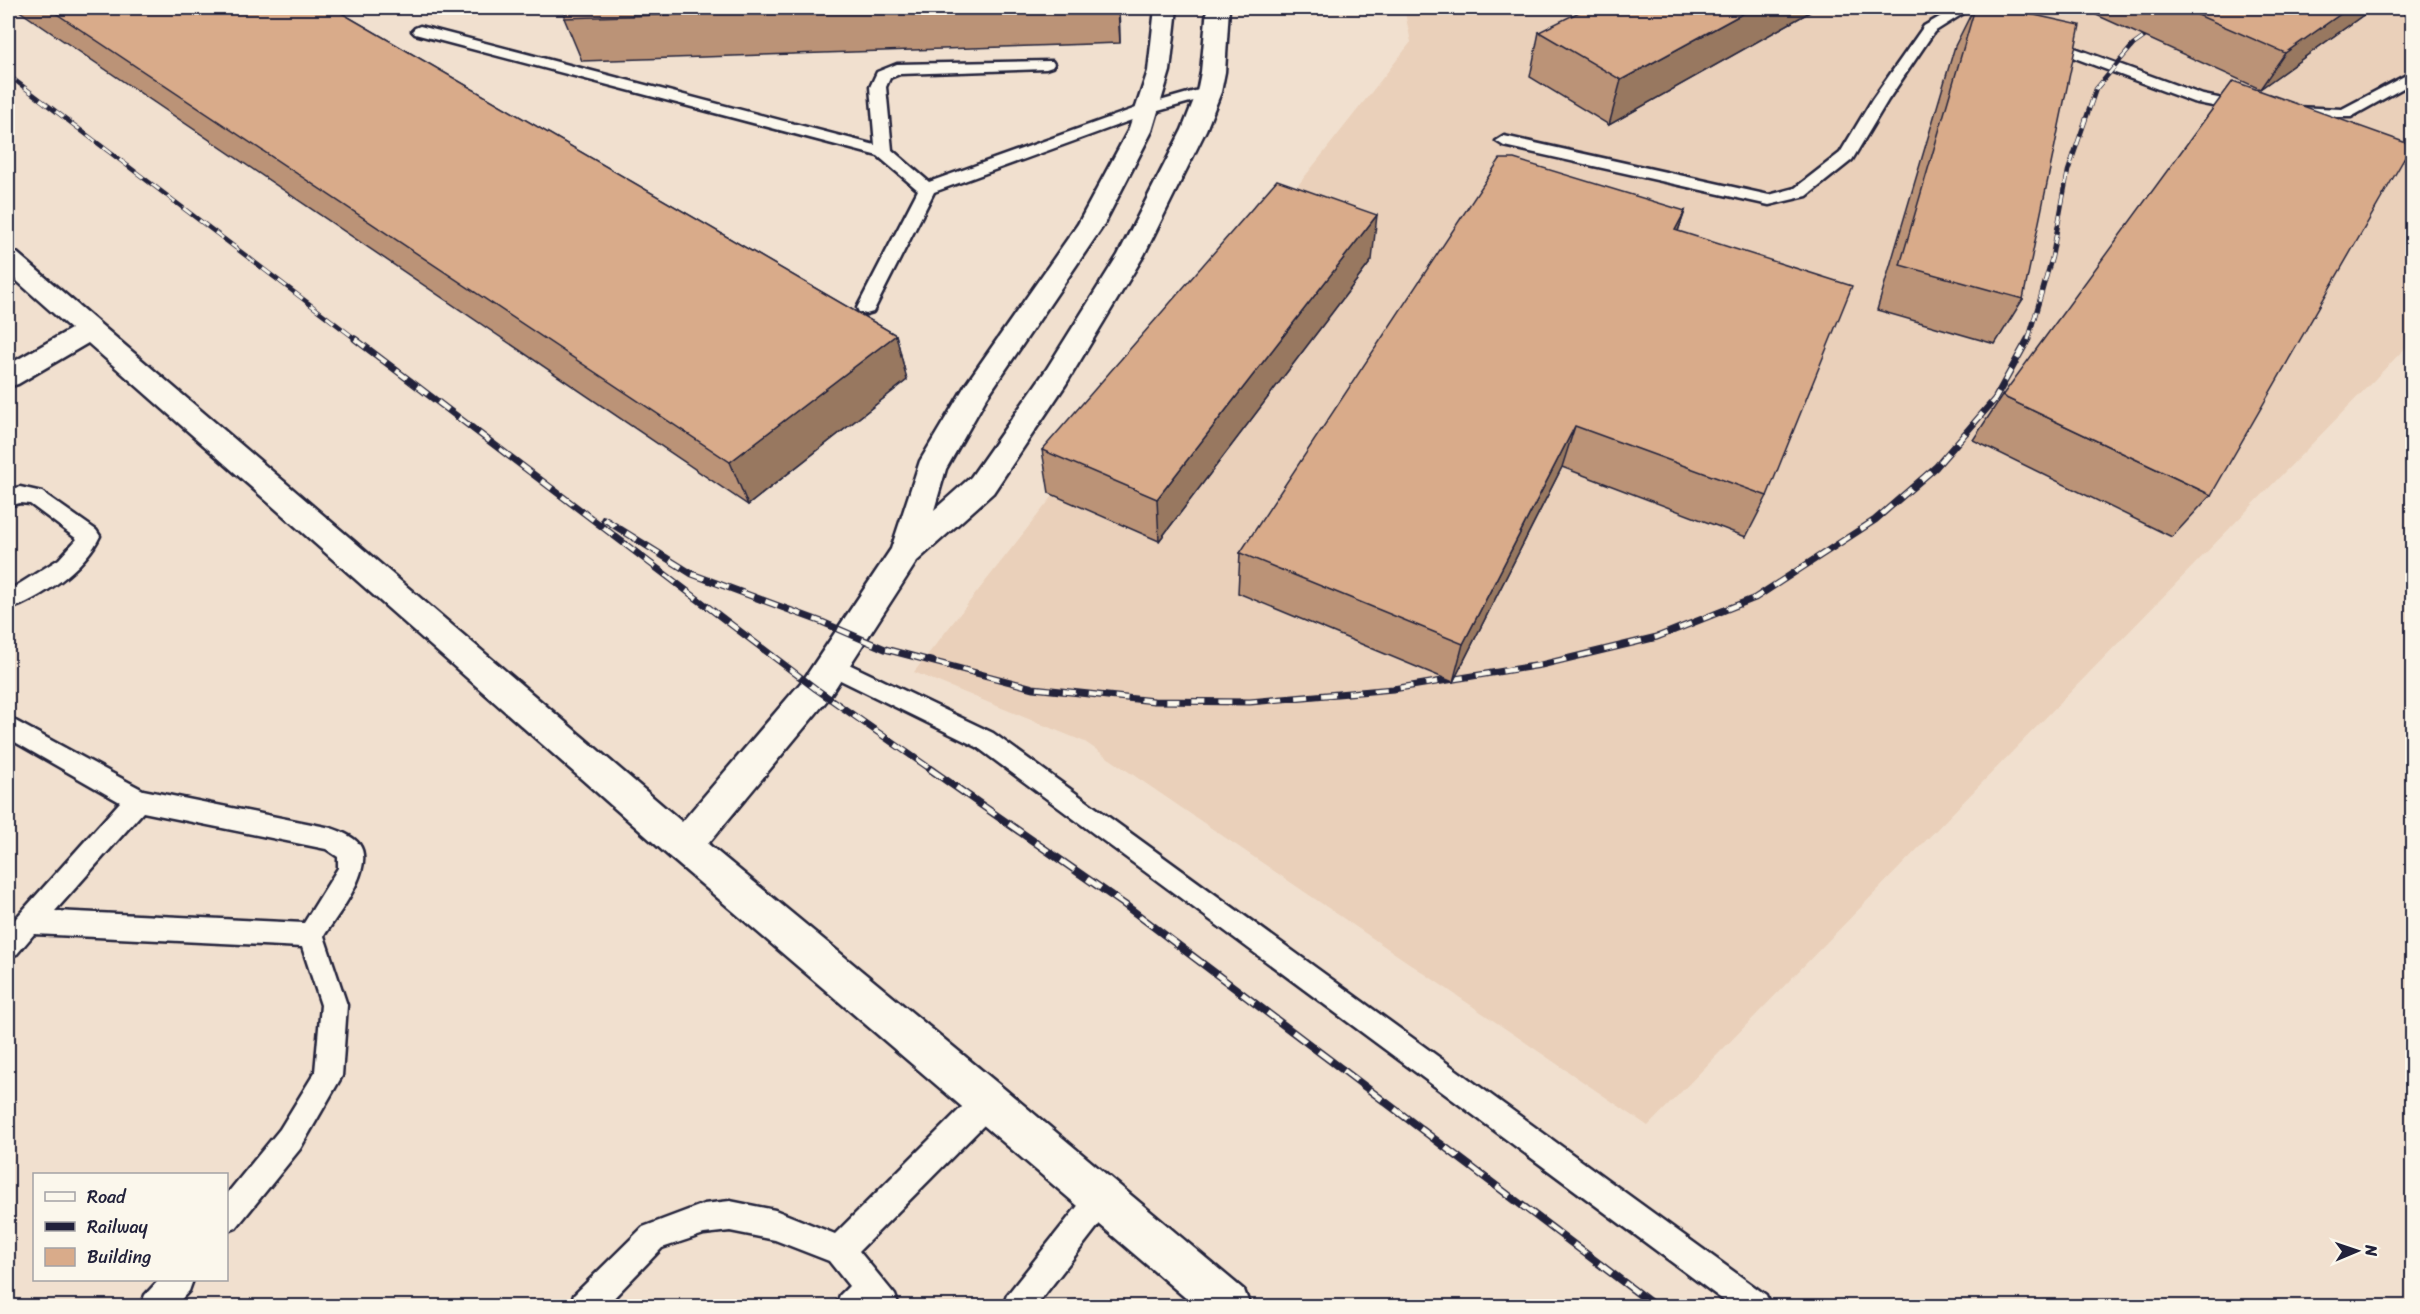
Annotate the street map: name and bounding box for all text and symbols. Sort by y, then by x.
legend [33,1173,228,1281]
text: Road [87,1181,127,1213]
text: Railway [87,1211,149,1243]
north arrow [2327,1221,2387,1281]
text: Building [87,1241,151,1273]
text: N [2357,1243,2386,1257]

